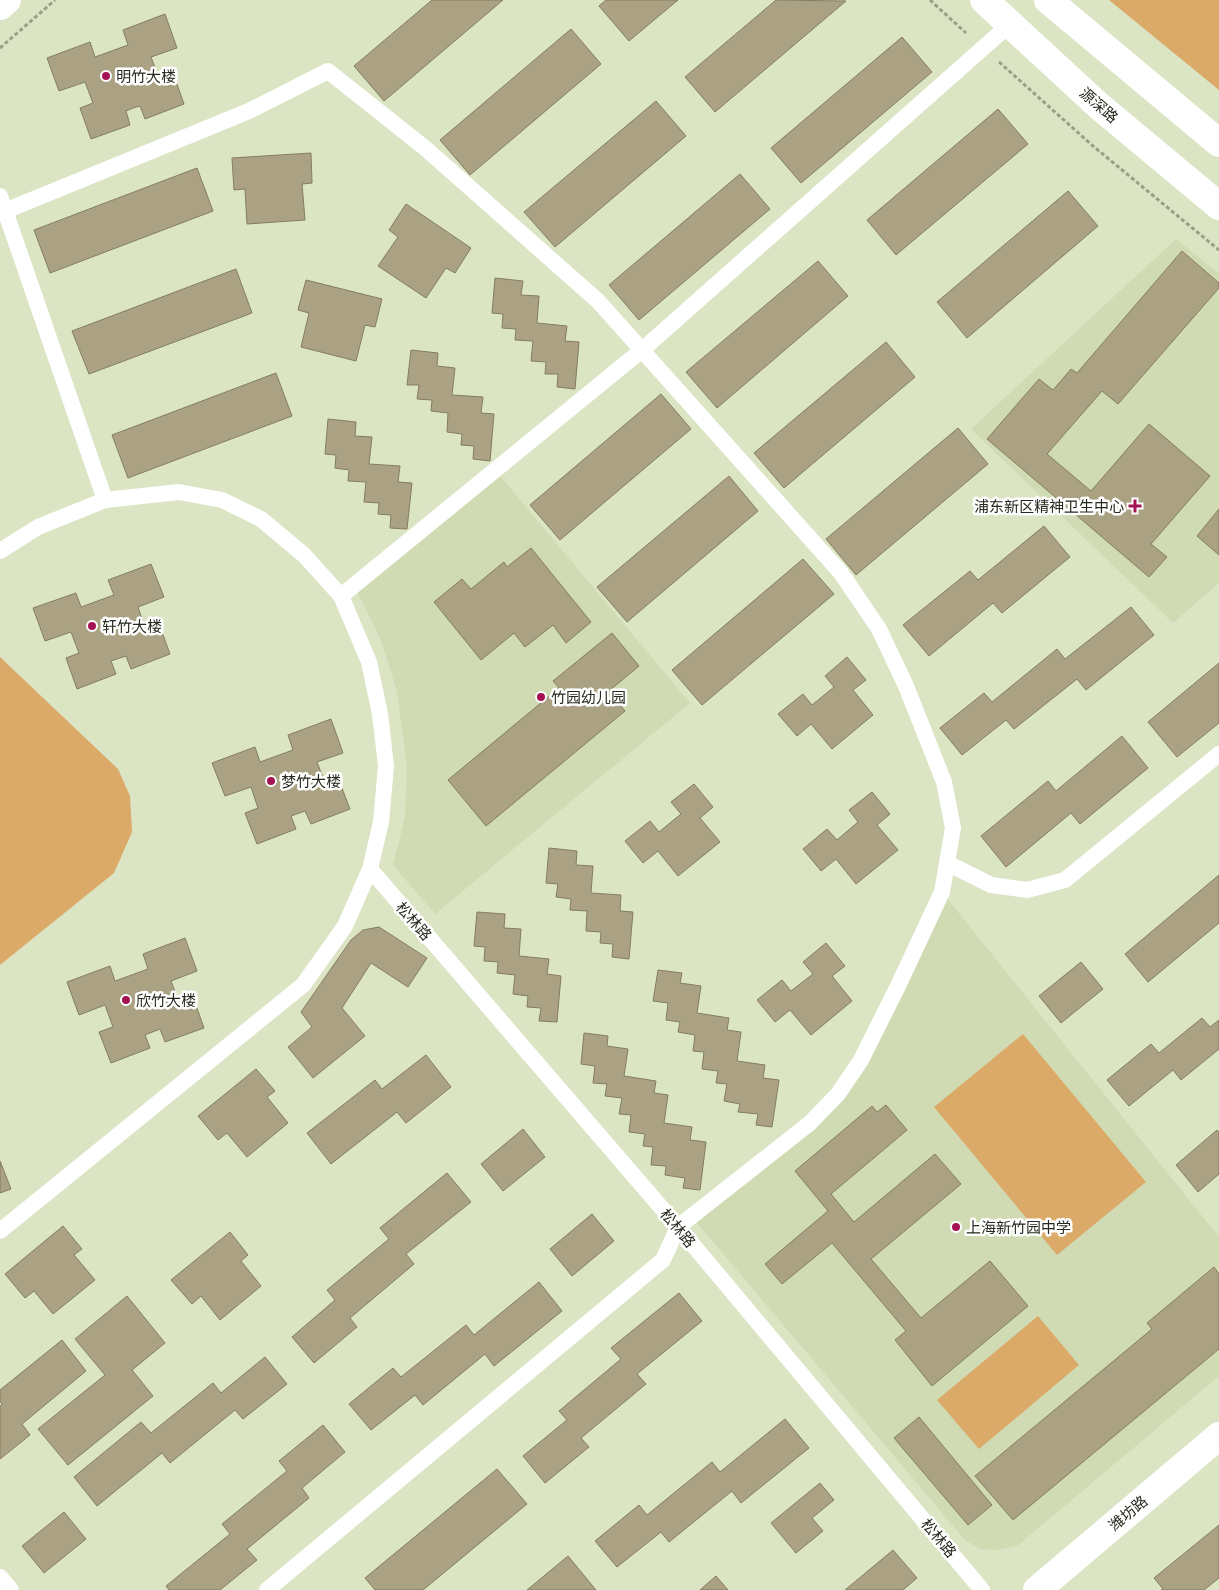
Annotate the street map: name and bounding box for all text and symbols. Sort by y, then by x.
place label: 明竹大楼 [116,67,176,86]
marker: 明竹大楼 [100,70,112,82]
street label: 源深路 [1076,83,1122,127]
place label: 浦东新区精神卫生中心 [974,497,1124,516]
marker: 浦东新区精神卫生中心 [1128,499,1142,513]
place label: 轩竹大楼 [102,617,162,636]
marker: 轩竹大楼 [86,620,98,632]
place label: 竹园幼儿园 [551,688,626,707]
marker: 竹园幼儿园 [535,691,547,703]
place label: 梦竹大楼 [281,772,341,791]
marker: 梦竹大楼 [265,775,277,787]
street label: 松林路 [392,898,436,944]
place label: 欣竹大楼 [136,991,196,1010]
marker: 欣竹大楼 [120,994,132,1006]
street label: 松林路 [656,1205,700,1251]
place label: 上海新竹园中学 [966,1218,1071,1237]
marker: 上海新竹园中学 [950,1221,962,1233]
street label: 潍坊路 [1105,1491,1151,1535]
street label: 松林路 [917,1515,961,1561]

